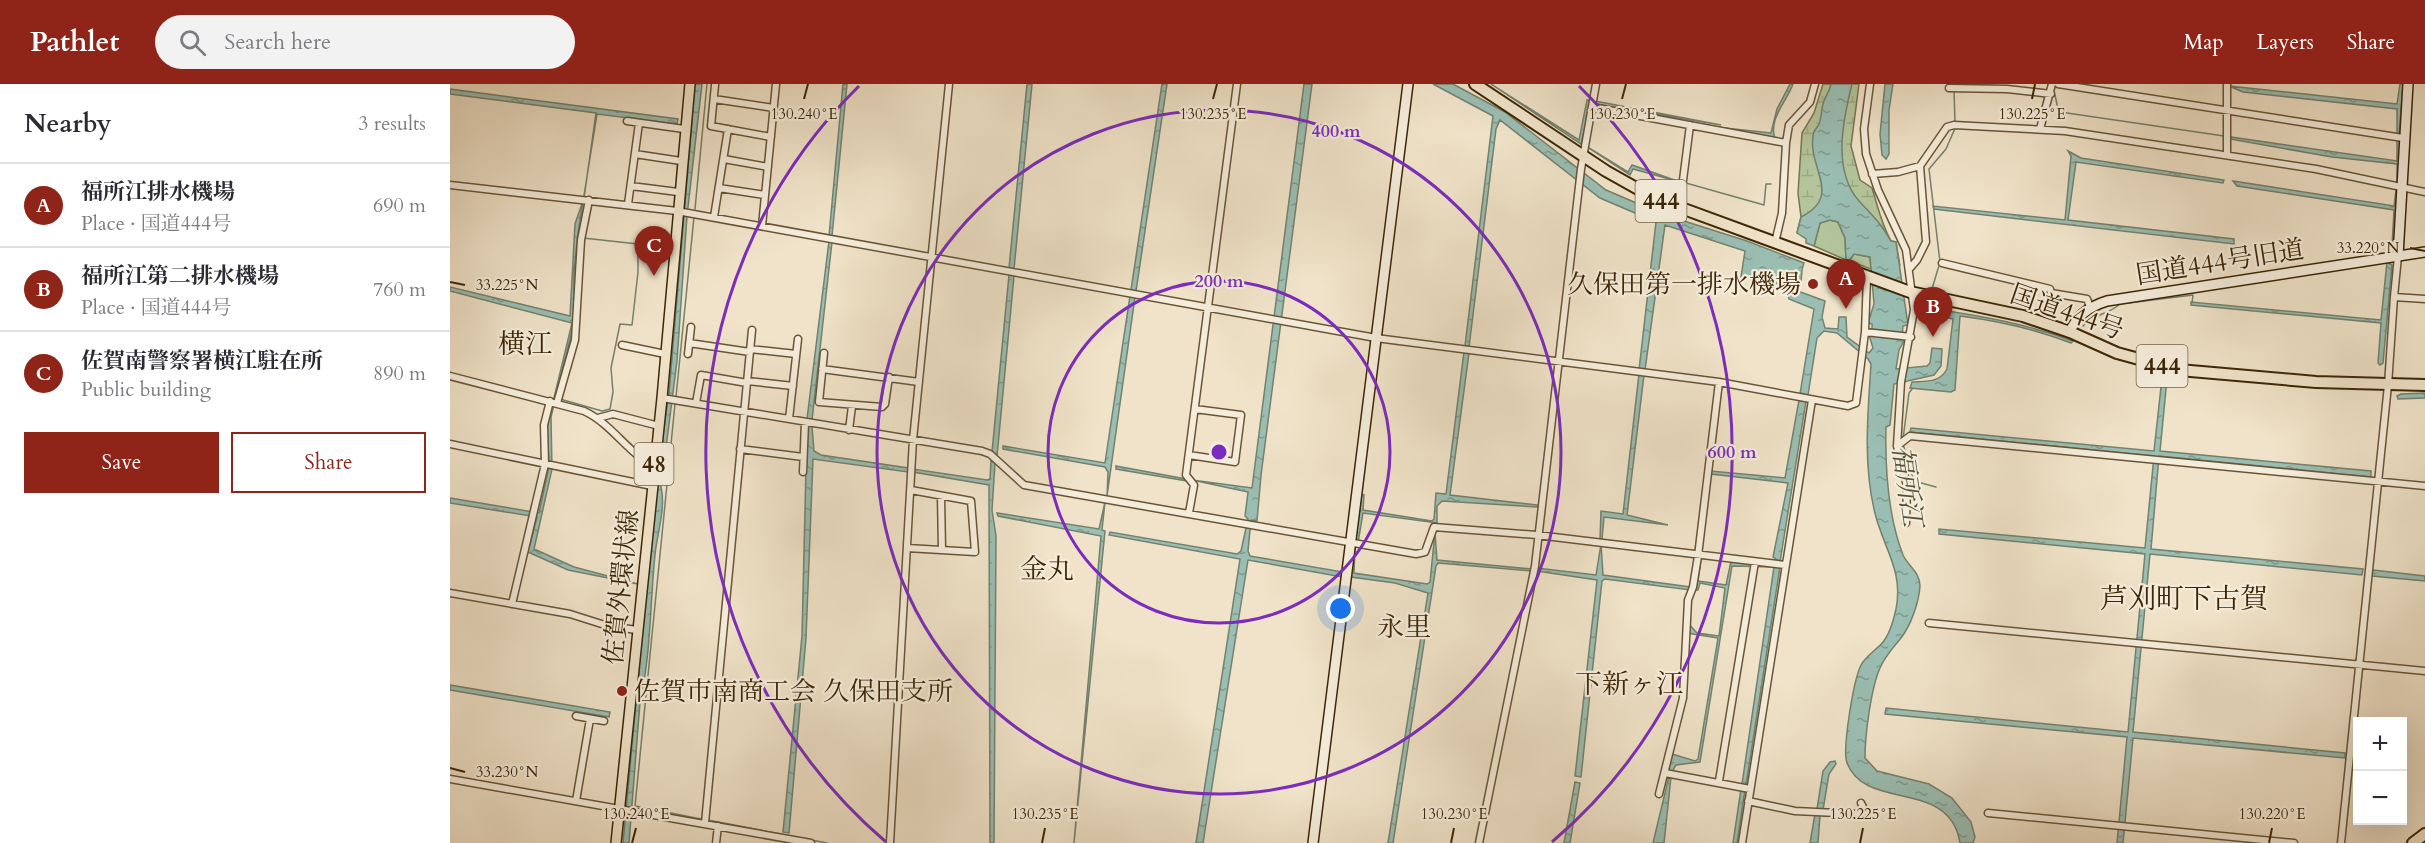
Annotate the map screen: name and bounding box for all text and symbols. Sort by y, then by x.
search box [155,15,575,69]
text: Pathlet [30,23,119,61]
icon: search [176,26,209,59]
text: Search here [224,27,331,57]
text: Map [2184,28,2224,57]
text: Layers [2257,28,2314,57]
text: Share [2347,28,2395,57]
text: 130.240°E [771,104,837,124]
text: 130.235°E [1180,104,1246,124]
text: 130.230°E [1589,104,1655,124]
text: 130.225°E [1999,104,2065,124]
text: Nearby [24,106,112,141]
text: 3 results [358,110,426,137]
text: 400 m [1311,119,1361,144]
text: 福所江排水機場 [81,177,235,207]
road number: 444 [1636,180,1686,222]
text: A [36,192,51,219]
text: 690 m [373,192,426,219]
text: Place · 国道444号 [81,210,231,237]
pin: C [634,226,674,276]
street label: 国道444号旧道 [2133,231,2307,293]
text: 33.220°N [2337,238,2400,258]
pin: A [1826,260,1866,309]
text: 福所江第二排水機場 [81,261,279,291]
place label: 久保田第一排水機場 [1567,267,1801,302]
text: 200 m [1194,269,1244,294]
text: 33.225°N [476,275,539,295]
text: B [36,276,51,303]
text: 760 m [373,276,426,303]
street label: 国道444号 [2006,276,2128,348]
marker: 久保田第一排水機場 [1806,277,1820,291]
pin: B [1914,288,1952,337]
text: Place · 国道444号 [81,294,231,321]
district label: 横江 [498,326,552,363]
road number: 444 [2136,345,2188,387]
text: 佐賀南警察署横江駐在所 [81,346,323,376]
text: C [36,360,51,387]
text: 890 m [373,360,426,387]
text: Public building [81,376,211,403]
button: Save [24,432,219,493]
button: Share [231,432,426,493]
text: 600 m [1707,440,1757,465]
centre of rings [1209,442,1229,462]
road number: 48 [634,443,674,485]
water label: 福所江 [1883,443,1932,533]
street label: 佐賀外環状線 [595,508,647,666]
district label: 金丸 [1020,551,1074,588]
district label: 芦刈町下古賀 [2100,580,2268,618]
your location [1326,594,1355,623]
district label: 永里 [1377,609,1431,646]
district label: 下新ヶ江 [1575,666,1683,703]
place label: 佐賀市南商工会 久保田支所 [634,674,953,709]
marker: 佐賀市南商工会 久保田支所 [615,684,629,698]
map controls [2353,717,2407,825]
button: + [2353,717,2407,771]
text: 33.230°N [476,762,539,782]
button: − [2353,771,2407,825]
text: 130.240°E [603,804,669,824]
text: 130.235°E [1012,804,1078,824]
text: 130.230°E [1421,804,1487,824]
text: 130.225°E [1830,804,1896,824]
text: 130.220°E [2239,804,2305,824]

